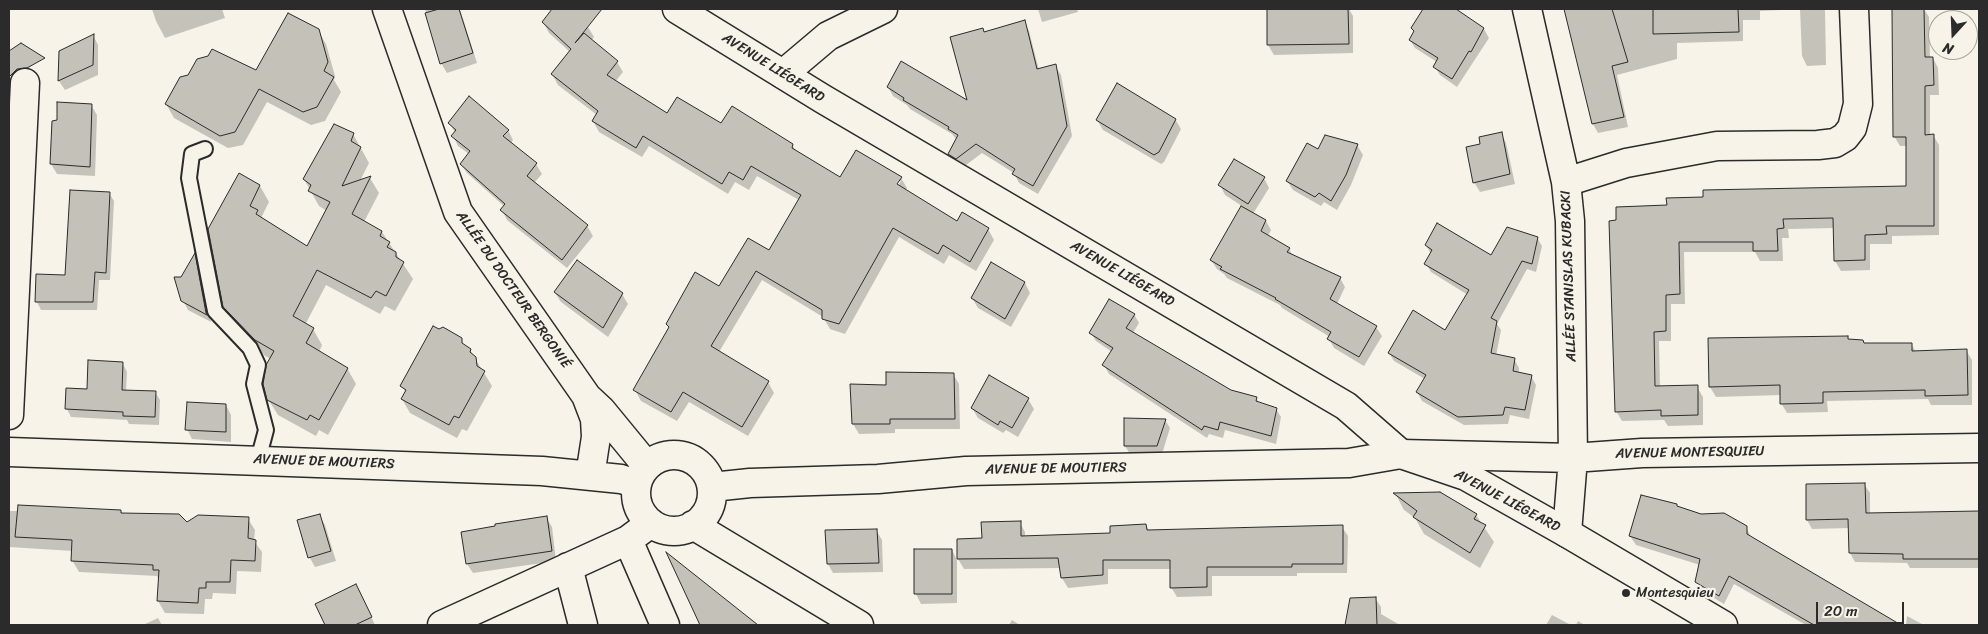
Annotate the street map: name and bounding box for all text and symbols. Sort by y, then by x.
north arrow [1928,10,1978,60]
street label: AVENUE LIÉGEARD [719,30,827,106]
text: N [1939,35,1957,62]
street label: ALLÉE STANISLAS KUBACKI [1558,190,1580,362]
street label: ALLÉE DU DOCTEUR BERGONIÉ [452,208,574,372]
street label: AVENUE LIÉGEARD [1067,237,1177,311]
street label: AVENUE MONTESQUIEU [1615,443,1765,463]
street label: AVENUE DE MOUTIERS [253,451,395,473]
street label: AVENUE DE MOUTIERS [985,459,1127,479]
street label: AVENUE LIÉGEARD [1451,466,1563,536]
place label: Montesquieu [1636,585,1714,601]
marker: Montesquieu [1620,587,1632,599]
scale bar [1818,592,1906,624]
text: 20 m [1824,598,1858,624]

